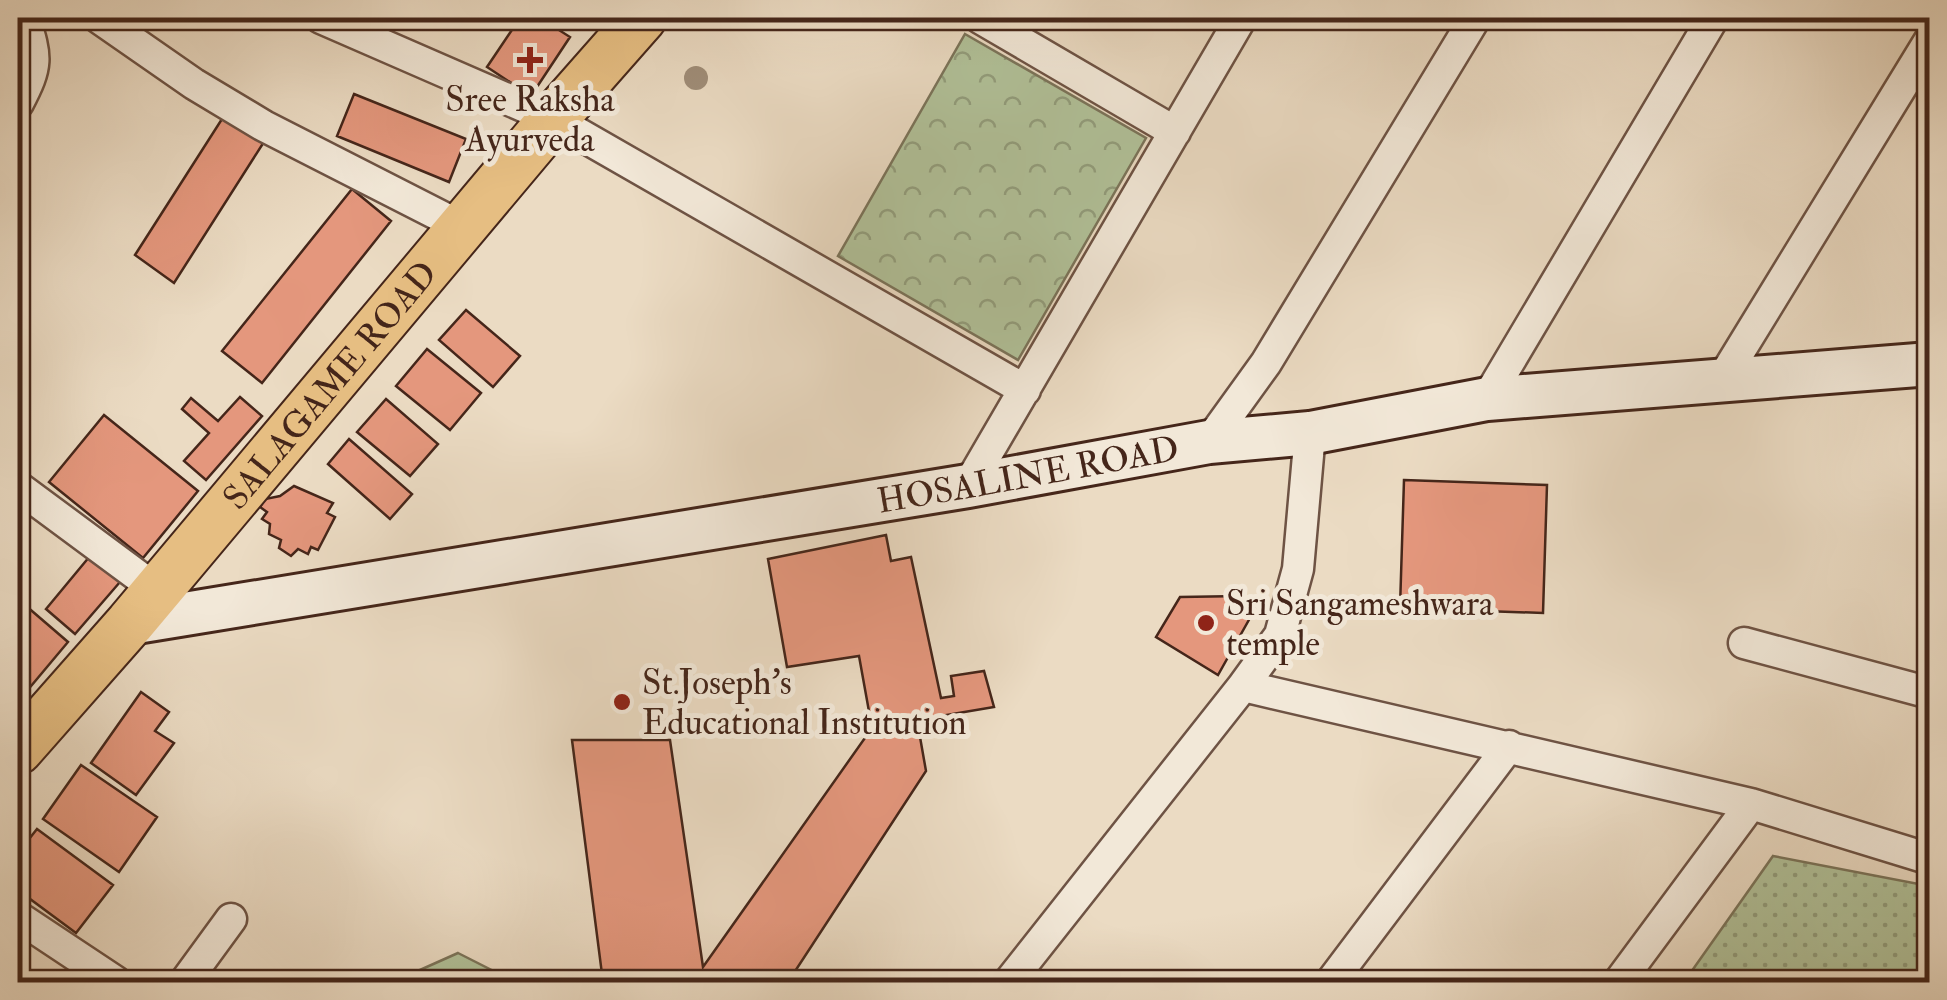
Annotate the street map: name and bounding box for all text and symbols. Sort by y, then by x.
marker: Sree Raksha Ayurveda [517,47,543,73]
place label: Sree Raksha Ayurveda [445,78,615,162]
street label: SALAGAME ROAD [214,253,447,519]
street label: HOSALINE ROAD [874,427,1182,524]
place label: Sri Sangameshwara temple [1226,582,1494,666]
marker: Sri Sangameshwara temple [1195,612,1217,634]
place label: St.Joseph's Educational Institution [642,661,967,745]
marker: St.Joseph's Educational Institution [611,691,633,713]

